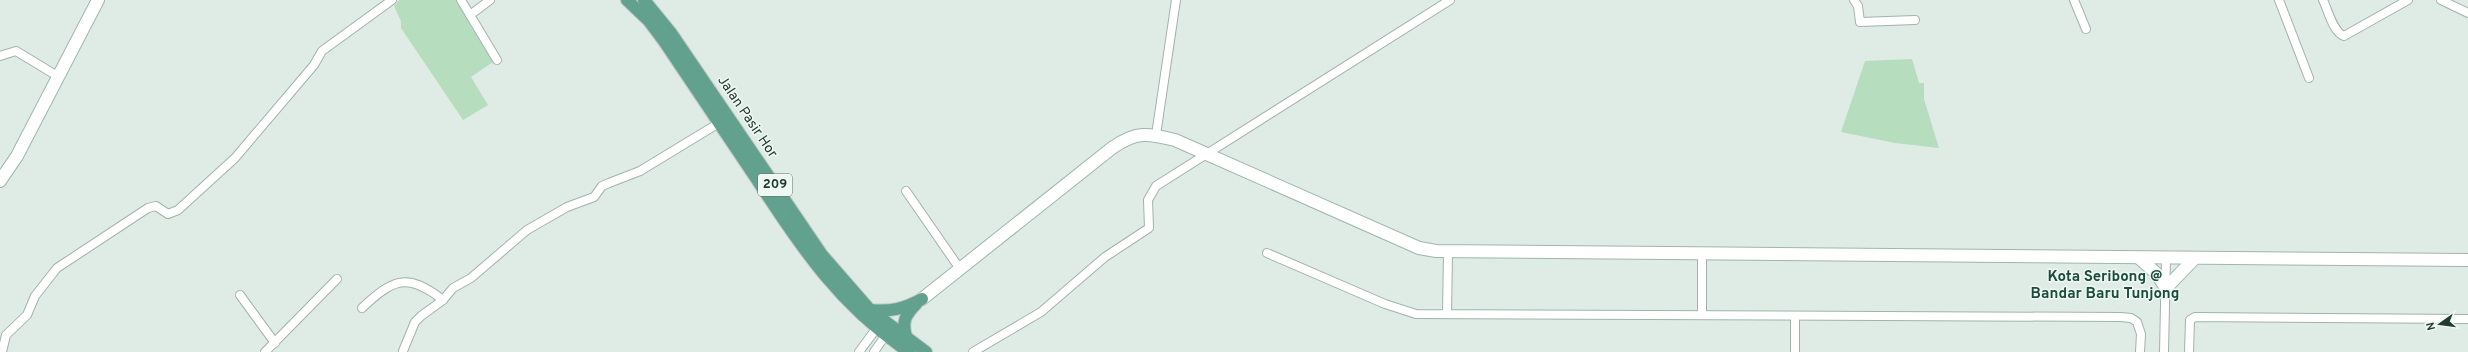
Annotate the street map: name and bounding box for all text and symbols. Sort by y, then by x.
street label: Jalan Pasir Hor [713,73,781,162]
road number: 209 [758,174,792,196]
district label: Kota Seribong @ Bandar Baru Tunjong [2031,268,2179,304]
north arrow [2420,304,2460,344]
text: N [2424,321,2439,332]

